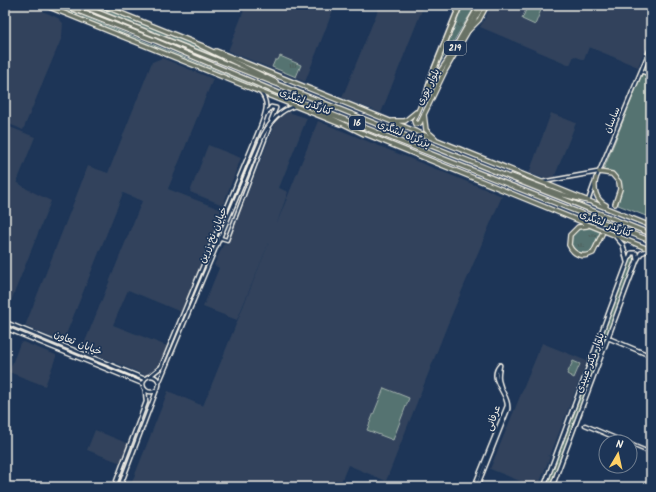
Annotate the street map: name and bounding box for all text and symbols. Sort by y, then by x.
road number: 219 [444,41,466,55]
street label: بلوار پوری [412,66,444,108]
street label: کنارگذر لشگری [277,84,335,120]
street label: ساسان [599,104,625,136]
road number: 16 [349,116,365,130]
street label: بزرگراه لشگری [375,116,433,152]
street label: خیابان نخ زرین [194,204,232,266]
street label: کنارگذر لشگری [577,206,635,242]
street label: خیابان تعاون [52,326,105,360]
street label: بلوار دکتر عبیدی [571,330,609,396]
street label: عرفانی [481,403,505,433]
north arrow [598,434,638,474]
text: N [615,436,624,455]

